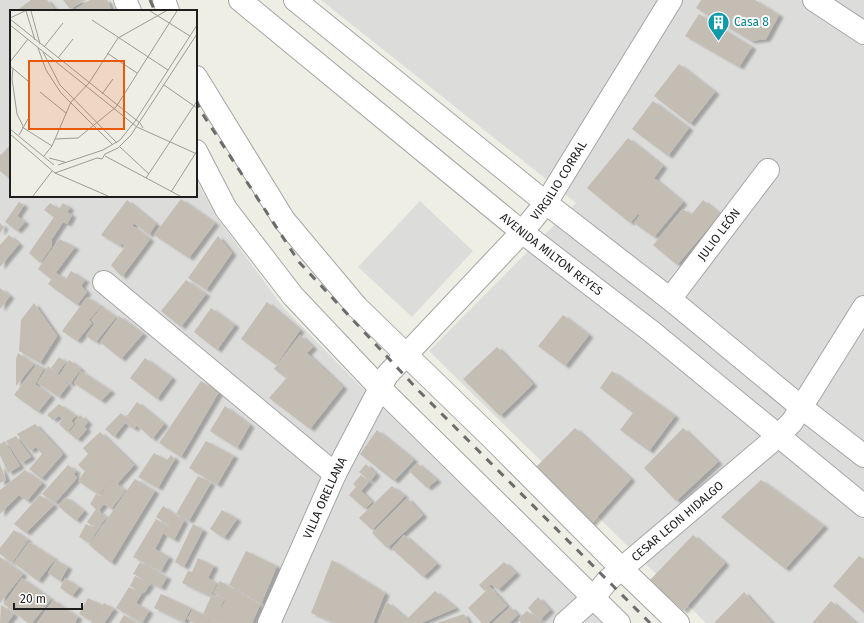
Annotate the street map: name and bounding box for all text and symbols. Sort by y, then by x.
building icon: Casa 8 [706,9,732,42]
inset map [10,10,197,197]
place label: Casa 8 [734,15,769,29]
street label: VIRGILIO CORRAL [528,138,590,223]
street label: JULIO LEÓN [695,206,743,263]
street label: AVENIDA MILTON REYES [497,210,606,299]
street label: VILLA ORELLANA [300,455,350,541]
street label: CESAR LEON HIDALGO [629,478,726,564]
scale bar [14,585,82,611]
text: 20 m [20,592,46,606]

